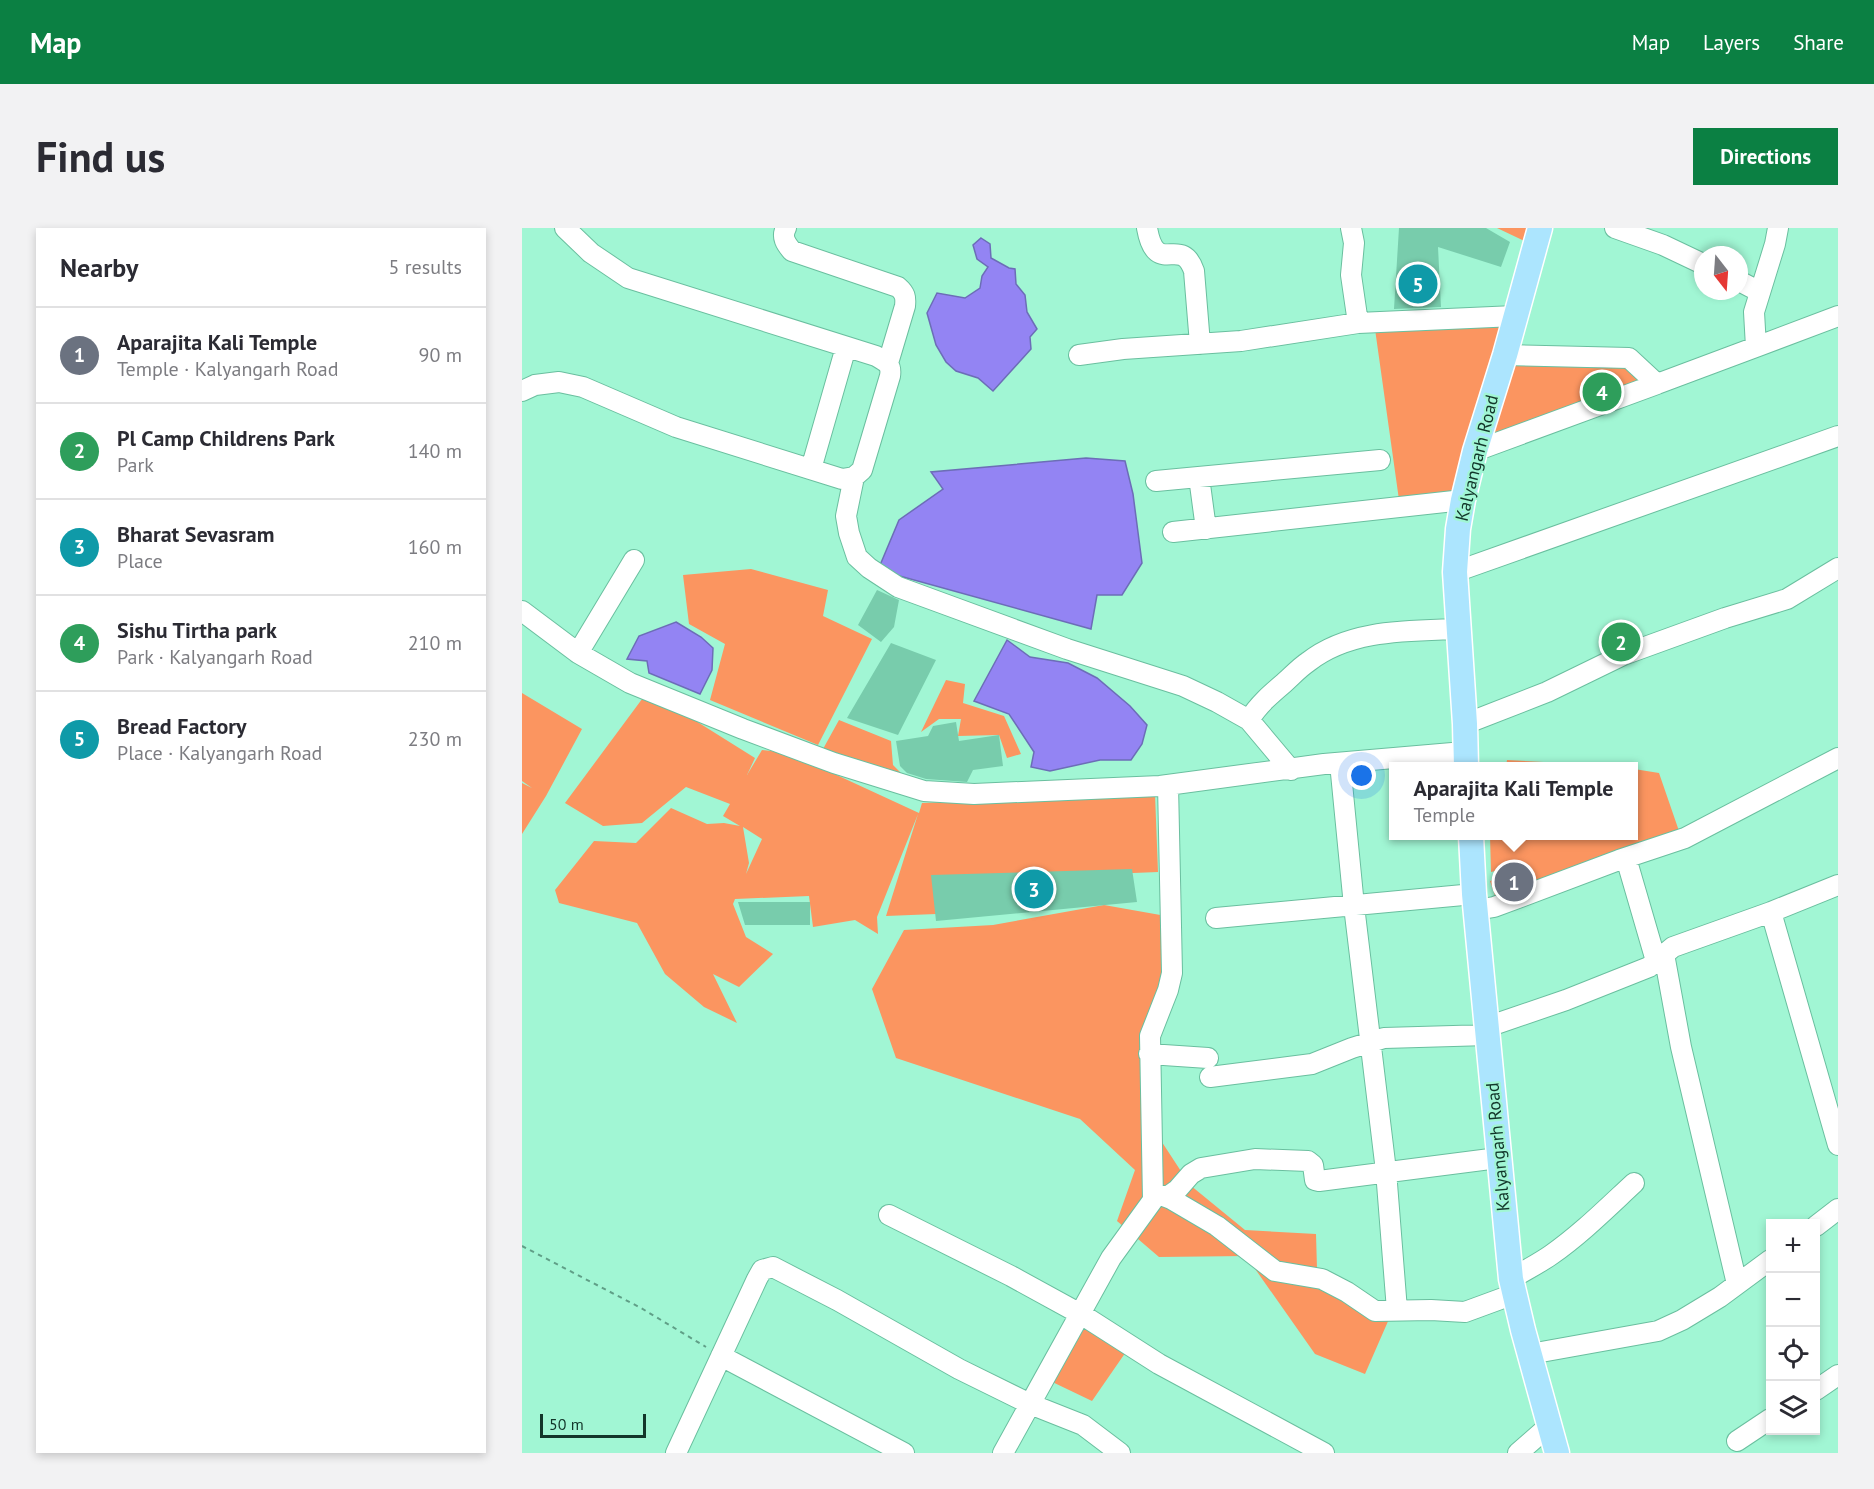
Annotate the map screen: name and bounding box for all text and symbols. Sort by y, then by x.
text: Map [30,24,81,61]
text: Map [1632,29,1670,56]
text: Layers [1703,29,1760,56]
text: Share [1793,29,1844,56]
button: Directions [1693,128,1838,185]
text: Find us [36,129,165,184]
north arrow [1694,246,1748,300]
text: Nearby [60,251,138,284]
text: 5 results [389,254,462,280]
pin: 5 [1398,262,1438,306]
text: Aparajita Kali Temple [117,328,317,356]
text: 1 [74,342,85,368]
text: 90 m [419,342,462,368]
text: Temple · Kalyangarh Road [117,356,338,382]
pin: 4 [1582,370,1622,414]
street label: Kalyangarh Road [1450,392,1503,523]
text: Pl Camp Childrens Park [117,424,335,452]
text: 2 [74,438,85,464]
text: 140 m [408,438,462,464]
text: Park [117,452,154,478]
text: Bharat Sevasram [117,520,274,548]
text: 3 [74,534,85,560]
text: 160 m [408,534,462,560]
text: Place [117,548,163,574]
text: Sishu Tirtha park [117,616,277,644]
pin: 2 [1602,620,1640,664]
text: 4 [74,630,85,656]
text: 210 m [408,630,462,656]
text: Park · Kalyangarh Road [117,644,313,670]
text: Bread Factory [117,712,246,740]
text: 5 [74,726,85,752]
text: 230 m [408,726,462,752]
text: Place · Kalyangarh Road [117,740,322,766]
your location [1347,761,1376,790]
popup [1389,762,1638,840]
text: Aparajita Kali Temple [1413,774,1614,802]
text: Temple [1413,802,1475,828]
pin: 1 [1494,860,1534,904]
pin: 3 [1014,866,1054,912]
street label: Kalyangarh Road [1480,1082,1515,1212]
map controls [1766,1219,1820,1435]
button: + [1766,1219,1820,1273]
button: − [1766,1273,1820,1327]
button: locate [1766,1327,1820,1381]
button: layers [1766,1381,1820,1435]
scale bar [540,1411,646,1438]
text: 50 m [549,1414,584,1434]

